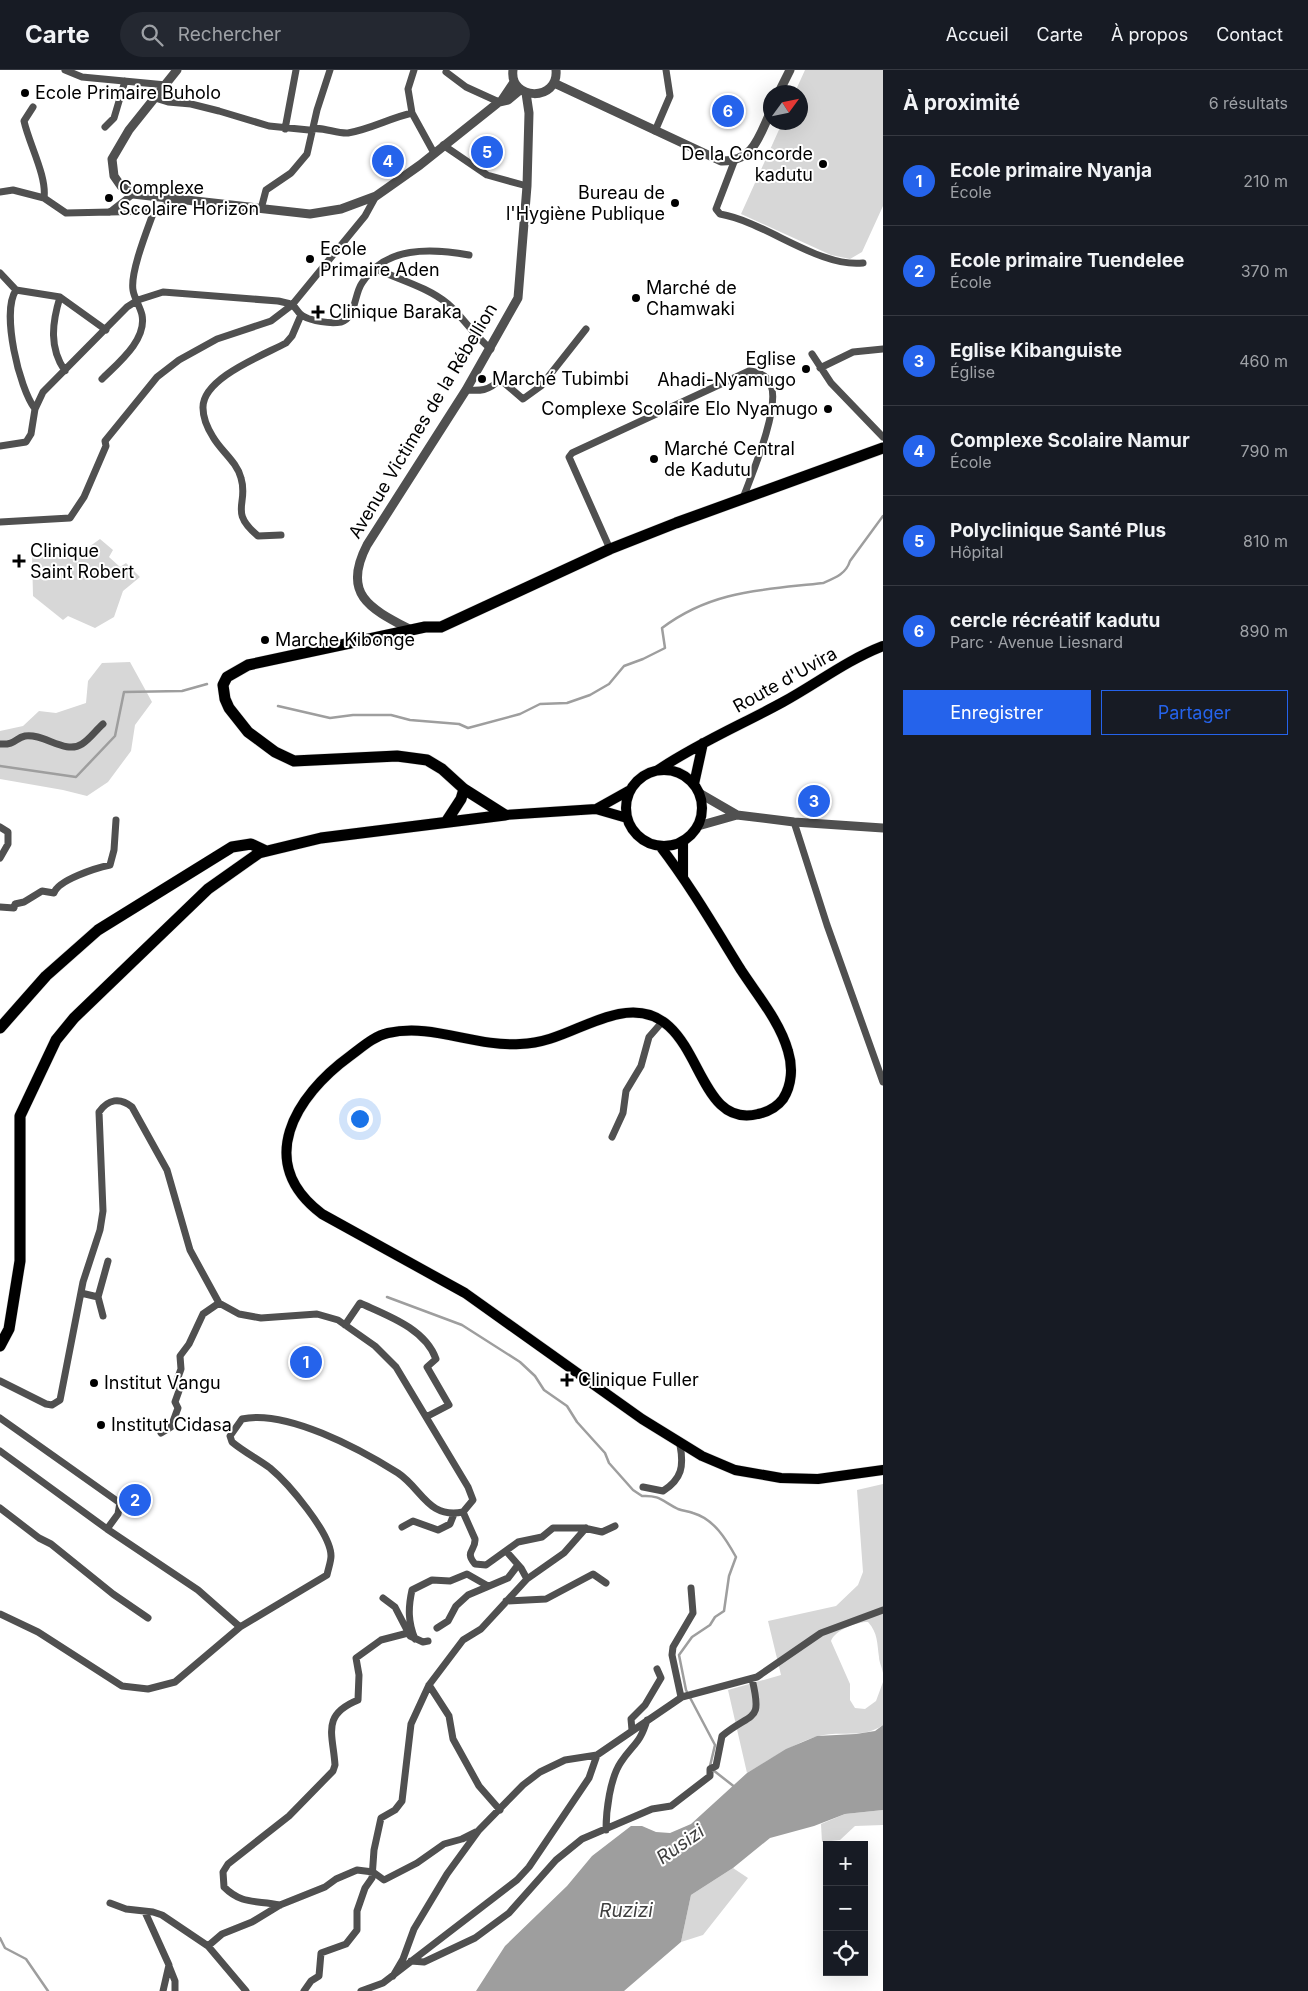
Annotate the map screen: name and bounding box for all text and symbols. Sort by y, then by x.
search box [120,12,470,57]
text: Carte [25,20,90,49]
icon: search [138,21,166,49]
text: Rechercher [178,23,281,46]
text: Accueil [946,24,1009,45]
text: Carte [1037,24,1083,45]
text: À propos [1111,24,1188,45]
text: Contact [1216,24,1283,45]
place label: Ecole Primaire Buholo [35,82,221,103]
north arrow [763,85,808,130]
marker: Ecole Primaire Buholo [19,87,31,99]
text: À proximité [903,90,1020,115]
pin: 6 [712,92,744,130]
text: 6 résultats [1209,93,1288,113]
pin: 5 [471,133,503,171]
pin: 4 [372,142,404,180]
place label: De la Concorde kadutu [681,143,813,185]
marker: De la Concorde kadutu [817,158,829,170]
text: Ecole primaire Nyanja [950,159,1152,182]
text: 1 [916,171,922,191]
text: 210 m [1243,171,1288,191]
place label: Complexe Scolaire Horizon [119,177,259,219]
place label: Bureau de l'Hygiène Publique [506,182,665,224]
text: École [950,182,992,202]
marker: Complexe Scolaire Horizon [103,192,115,204]
marker: Bureau de l'Hygiène Publique [669,197,681,209]
place label: Ecole Primaire Aden [320,238,440,280]
text: Ecole primaire Tuendelee [950,249,1184,272]
marker: Ecole Primaire Aden [304,253,316,265]
text: 2 [914,261,924,281]
text: 370 m [1241,261,1288,281]
text: École [950,272,992,292]
place label: Marché de Chamwaki [646,277,737,319]
marker: Marché de Chamwaki [630,292,642,304]
street label: Avenue Victimes de la Rébellion [344,299,501,542]
place label: Clinique Baraka [329,301,462,322]
marker: Clinique Baraka [311,305,325,319]
text: Eglise Kibanguiste [950,339,1122,362]
place label: Eglise Ahadi-Nyamugo [657,348,796,390]
text: 3 [914,351,924,371]
text: 460 m [1239,351,1288,371]
text: Église [950,362,995,382]
marker: Eglise Ahadi-Nyamugo [800,363,812,375]
place label: Marché Tubimbi [492,368,629,389]
marker: Marché Tubimbi [476,373,488,385]
place label: Complexe Scolaire Elo Nyamugo [541,398,818,419]
marker: Complexe Scolaire Elo Nyamugo [822,403,834,415]
text: Complexe Scolaire Namur [950,429,1190,452]
place label: Marché Central de Kadutu [664,438,795,480]
text: 4 [914,441,924,461]
text: 790 m [1241,441,1288,461]
text: École [950,452,992,472]
marker: Marché Central de Kadutu [648,453,660,465]
text: Polyclinique Santé Plus [950,519,1166,542]
text: 5 [914,531,924,551]
text: 810 m [1243,531,1288,551]
place label: Clinique Saint Robert [30,540,134,582]
text: Hôpital [950,542,1003,562]
marker: Clinique Saint Robert [12,554,26,568]
text: cercle récréatif kadutu [950,609,1160,632]
text: 6 [914,621,924,641]
text: 890 m [1240,621,1288,641]
place label: Marche Kibonge [275,629,415,650]
text: Parc · Avenue Liesnard [950,632,1123,652]
marker: Marche Kibonge [259,634,271,646]
street label: Route d'Uvira [729,642,840,717]
button: Enregistrer [903,690,1091,735]
button: Partager [1101,690,1288,735]
pin: 3 [798,782,830,820]
your location [347,1106,373,1132]
pin: 1 [290,1343,322,1381]
place label: Clinique Fuller [578,1369,699,1390]
place label: Institut Vangu [104,1372,221,1393]
marker: Clinique Fuller [560,1373,574,1387]
marker: Institut Vangu [88,1377,100,1389]
place label: Institut Cidasa [111,1414,232,1435]
marker: Institut Cidasa [95,1419,107,1431]
pin: 2 [119,1481,151,1519]
water label: Rusizi [652,1820,709,1869]
map controls [823,1841,868,1976]
button: + [823,1841,868,1886]
button: − [823,1886,868,1931]
water label: Ruzizi [599,1899,653,1922]
button: locate [823,1931,868,1976]

